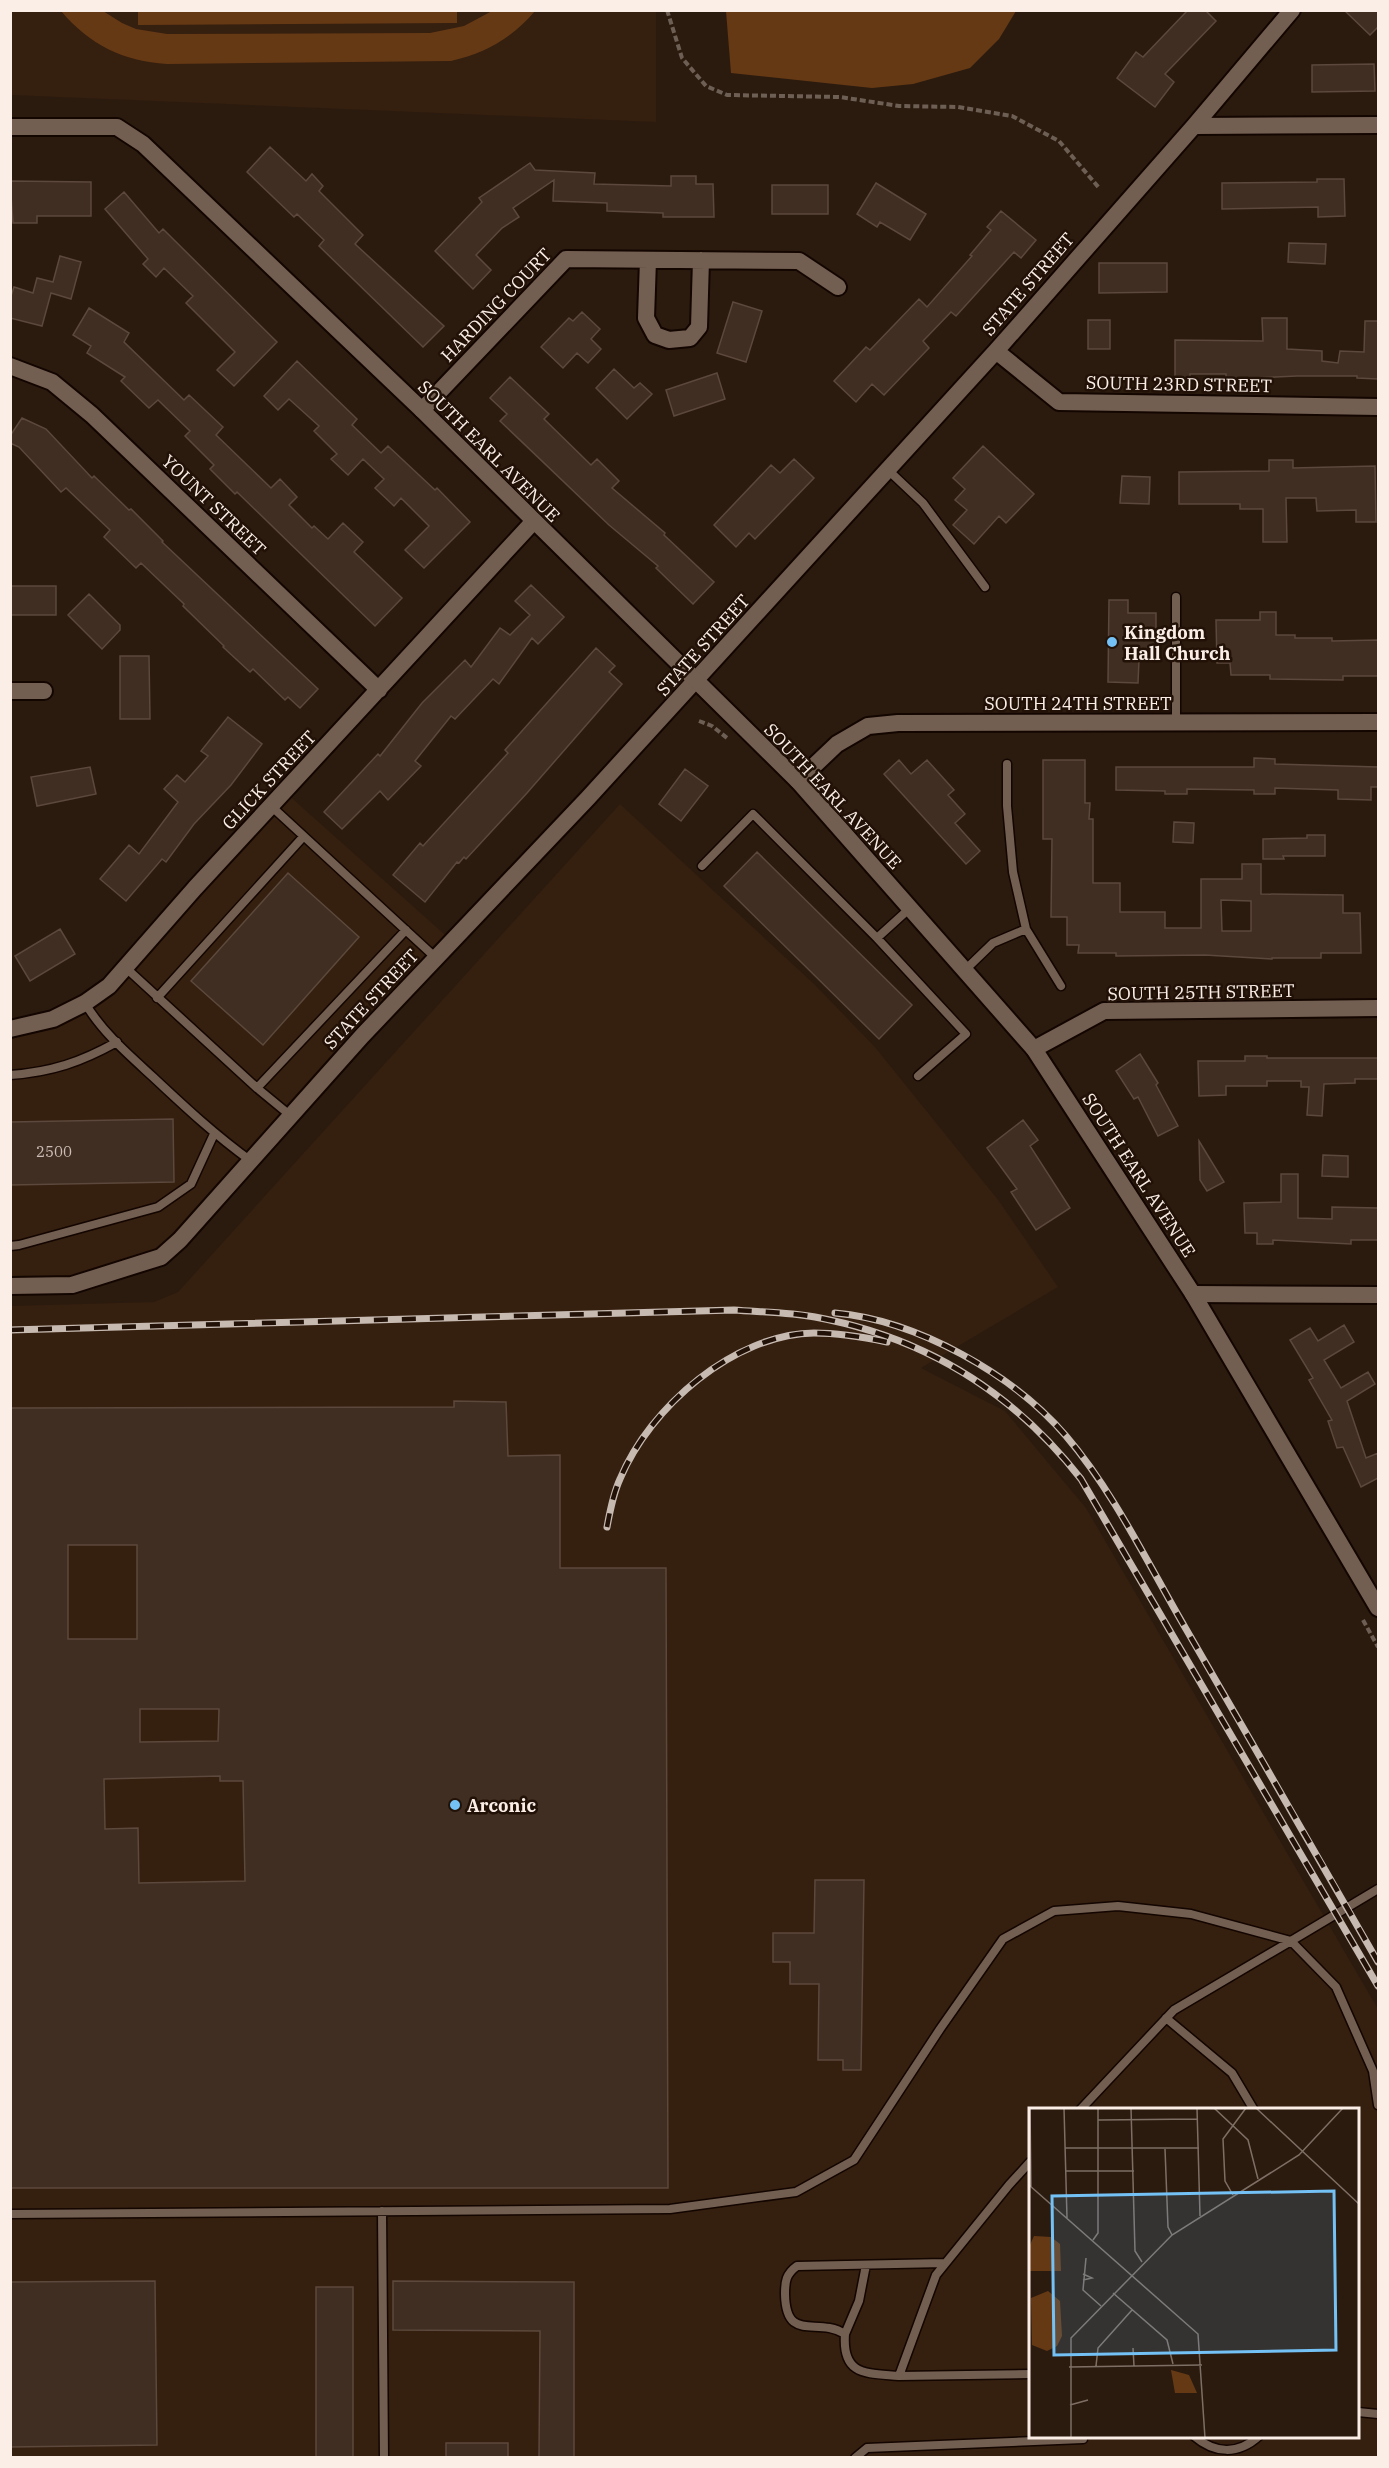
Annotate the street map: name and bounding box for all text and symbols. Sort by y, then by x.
street label: STATE STREET [977,228,1079,340]
street label: HARDING COURT [436,243,556,367]
street label: SOUTH 23RD STREET [1086,371,1273,397]
street label: SOUTH EARL AVENUE [413,375,565,527]
street label: YOUNT STREET [157,450,271,561]
street label: STATE STREET [651,589,755,701]
place label: Kingdom Hall Church [1124,621,1231,665]
marker: Kingdom Hall Church [1105,635,1119,649]
street label: SOUTH 24TH STREET [984,692,1172,715]
street label: SOUTH EARL AVENUE [759,718,907,874]
street label: GLICK STREET [217,725,321,834]
street label: STATE STREET [319,944,424,1054]
street label: SOUTH 25TH STREET [1107,979,1295,1005]
street label: SOUTH EARL AVENUE [1077,1088,1201,1262]
house number: 2500 [36,1142,72,1161]
place label: Arconic [467,1794,536,1817]
marker: Arconic [448,1798,462,1812]
inset map [1029,2108,1359,2438]

